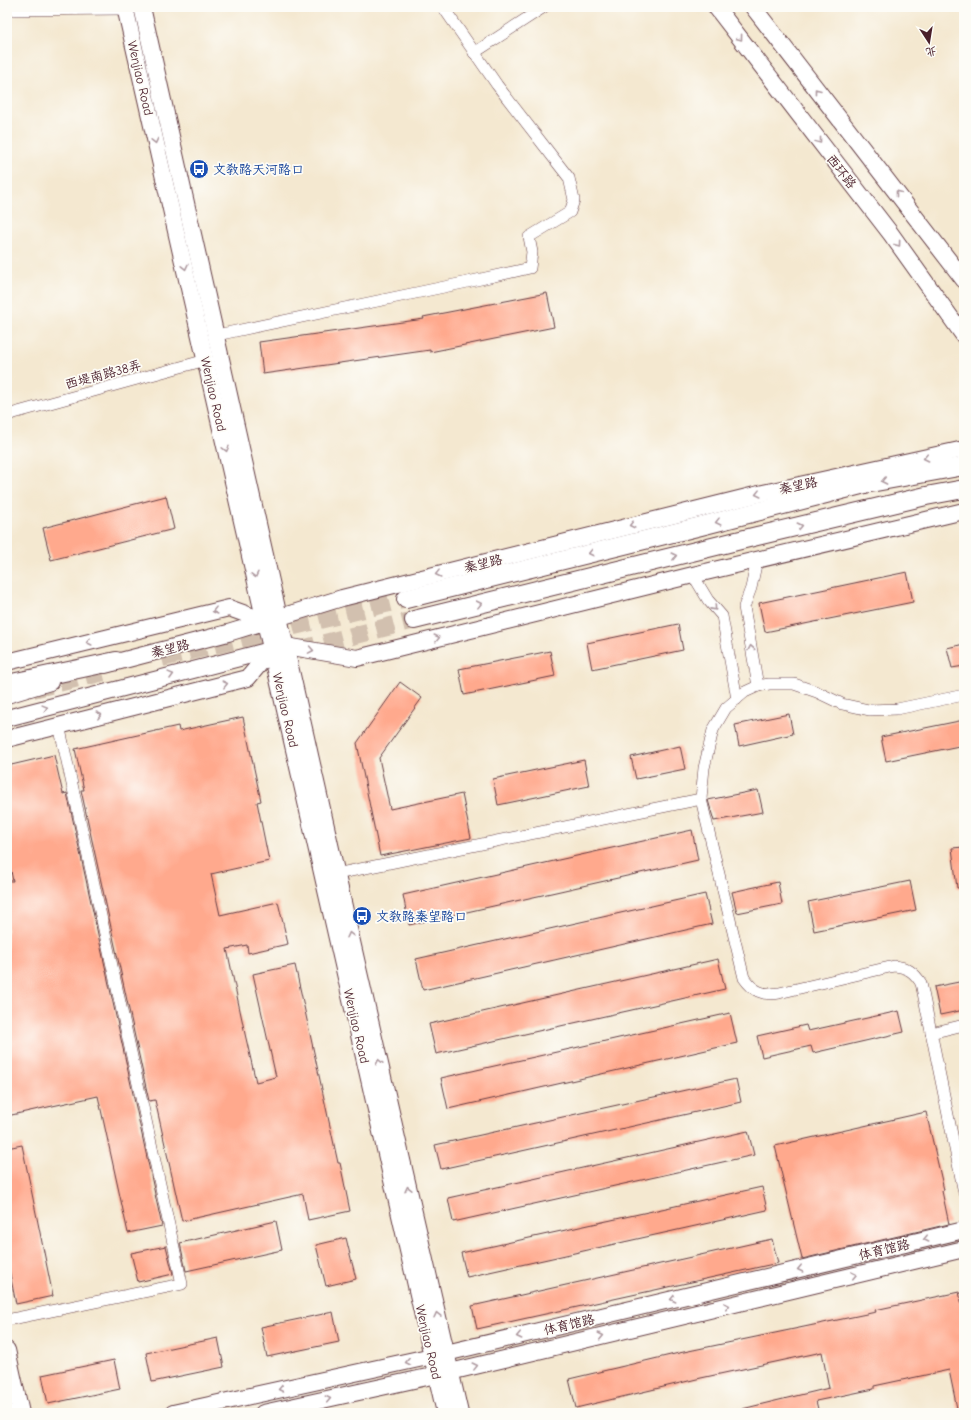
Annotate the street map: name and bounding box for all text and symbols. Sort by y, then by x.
north arrow [909,22,949,62]
one-way arrow [735,34,742,41]
street label: Wenjiao Road [125,39,156,117]
text: 北 [924,44,938,59]
one-way arrow [815,88,822,95]
one-way arrow [151,137,159,144]
one-way arrow [814,137,821,144]
street label: 西环路 [824,151,860,191]
bus stop icon: 文教路天河路口 [188,158,210,180]
place label: 文教路天河路口 [213,162,304,177]
one-way arrow [895,191,902,198]
one-way arrow [893,240,901,247]
one-way arrow [180,264,188,270]
street label: Wenjiao Road [198,355,229,433]
street label: 西堤南路38弄 [63,357,143,392]
one-way arrow [221,445,229,452]
one-way arrow [923,453,929,461]
street label: 秦望路 [777,474,819,497]
one-way arrow [881,476,887,484]
one-way arrow [755,489,762,498]
one-way arrow [714,517,721,526]
one-way arrow [628,521,635,529]
one-way arrow [797,522,803,530]
one-way arrow [588,549,595,557]
street label: 秦望路 [462,551,504,575]
one-way arrow [670,553,677,561]
one-way arrow [434,569,441,578]
one-way arrow [250,572,258,579]
one-way arrow [476,600,483,609]
one-way arrow [710,603,717,611]
one-way arrow [212,606,219,615]
one-way arrow [434,635,441,643]
street label: 秦望路 [149,636,191,660]
one-way arrow [86,637,93,646]
one-way arrow [747,645,756,651]
one-way arrow [307,646,314,654]
street label: Wenjiao Road [270,671,301,749]
one-way arrow [167,672,174,680]
one-way arrow [222,680,228,688]
one-way arrow [41,704,48,713]
one-way arrow [96,712,102,720]
bus stop icon: 文教路秦望路口 [351,905,373,927]
place label: 文教路秦望路口 [376,909,467,924]
one-way arrow [347,932,355,938]
street label: Wenjiao Road [341,987,372,1065]
one-way arrow [376,1059,384,1065]
one-way arrow [405,1185,413,1192]
one-way arrow [923,1234,930,1243]
street label: 体育馆路 [857,1236,911,1263]
one-way arrow [796,1265,803,1273]
one-way arrow [851,1272,857,1280]
one-way arrow [670,1295,676,1303]
one-way arrow [724,1302,731,1310]
street label: Wenjiao Road [413,1303,444,1381]
street label: 体育馆路 [542,1311,596,1338]
one-way arrow [434,1312,442,1318]
one-way arrow [516,1331,523,1339]
one-way arrow [598,1332,604,1340]
one-way arrow [405,1357,411,1365]
one-way arrow [471,1363,478,1371]
one-way arrow [278,1385,284,1393]
one-way arrow [325,1395,331,1403]

